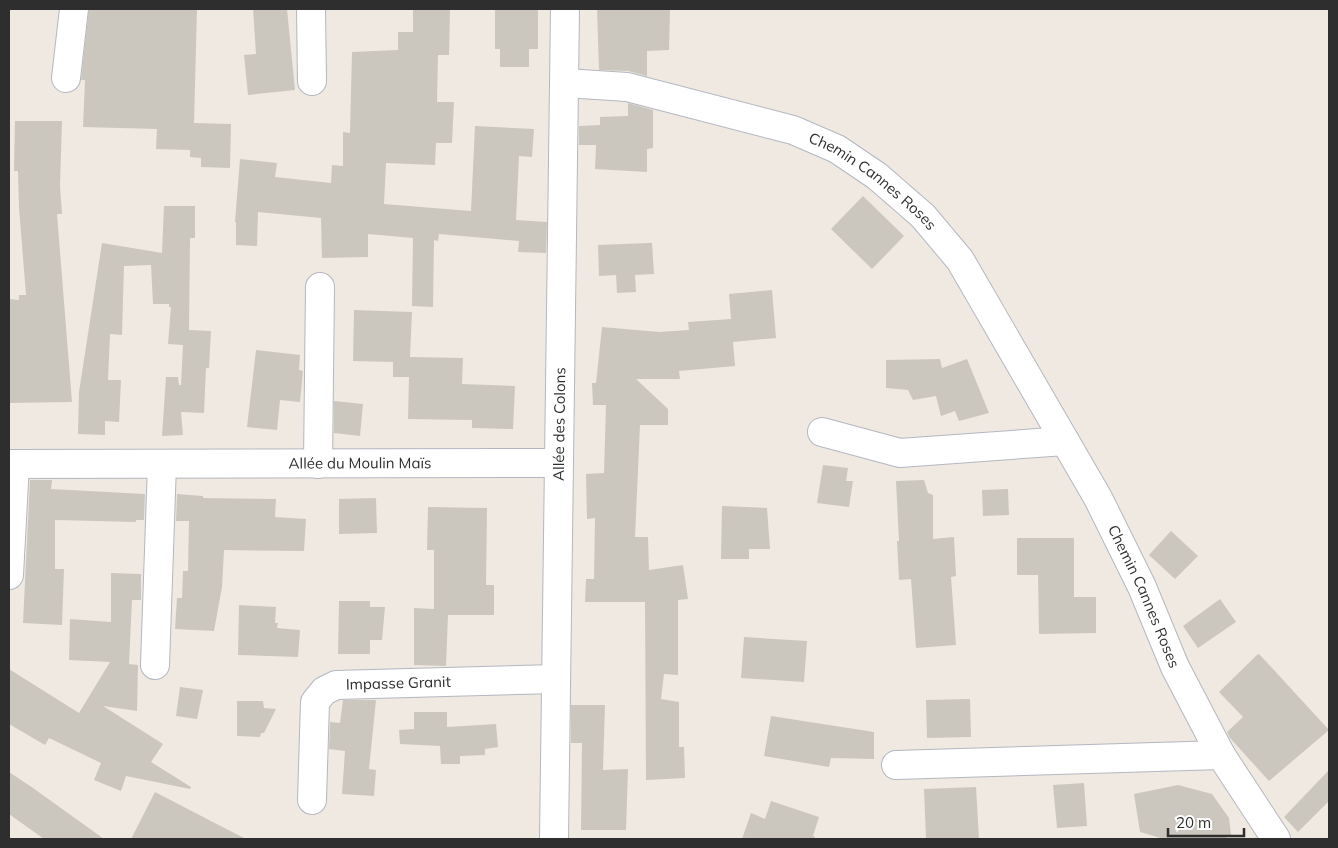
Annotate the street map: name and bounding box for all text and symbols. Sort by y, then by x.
street label: Chemin Cannes Roses [806,128,941,234]
street label: Allée des Colons [549,367,569,481]
street label: Allée du Moulin Maïs [289,453,431,472]
street label: Chemin Cannes Roses [1104,522,1184,671]
street label: Impasse Granit [346,672,451,694]
scale bar [1168,806,1244,838]
text: 20 m [1176,813,1211,832]

